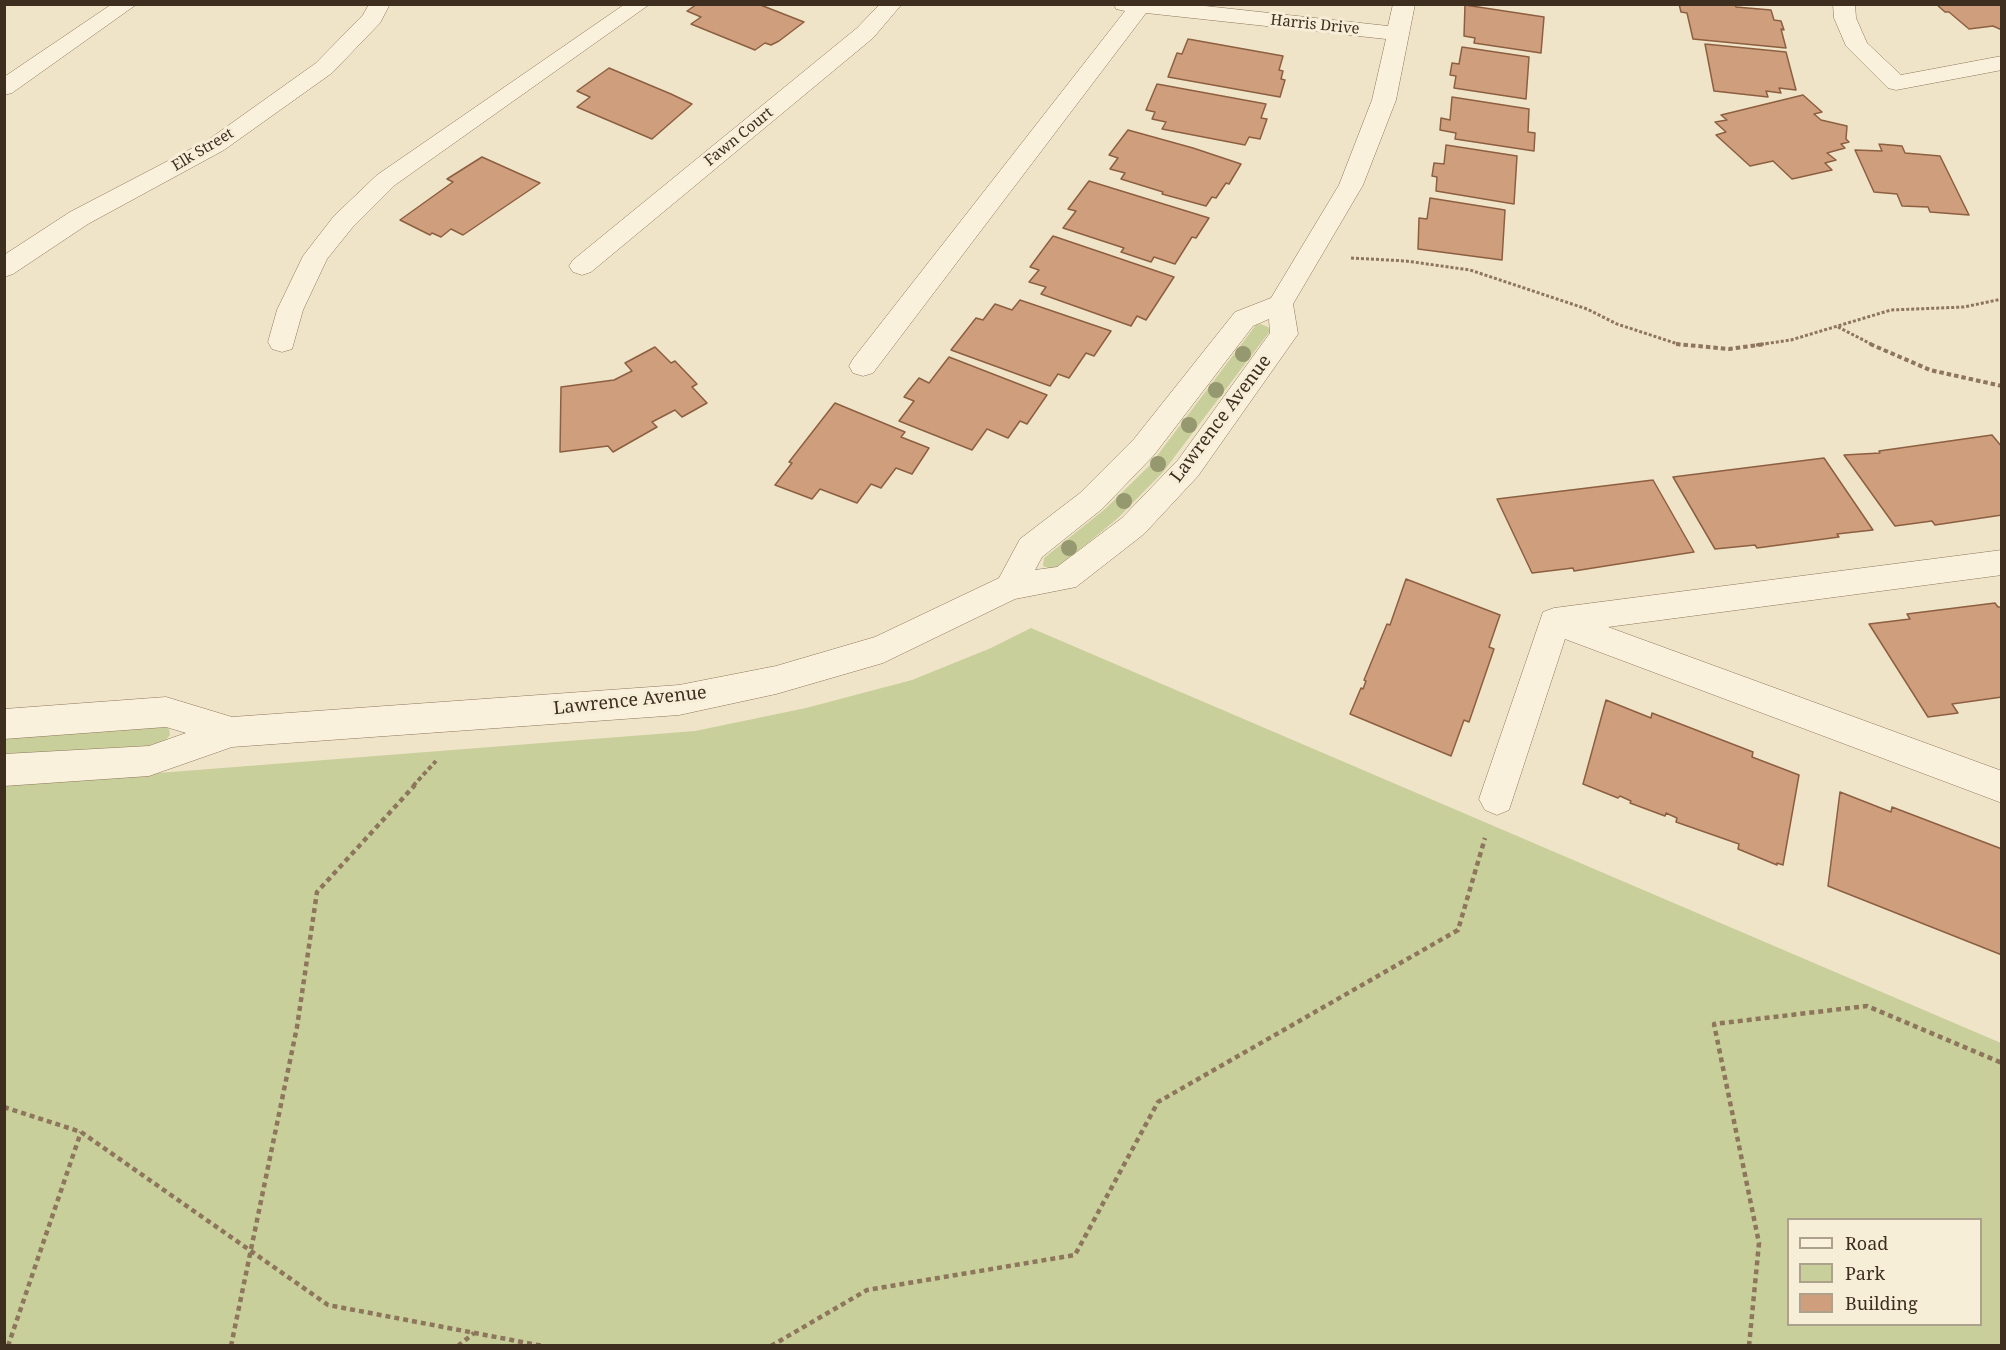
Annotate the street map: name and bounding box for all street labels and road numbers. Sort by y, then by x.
street label: Harris Drive [1270,11,1360,39]
street label: Fawn Court [701,104,777,170]
street label: Elk Street [169,125,237,175]
street label: Lawrence Avenue [1166,351,1276,487]
street label: Lawrence Avenue [552,682,708,720]

